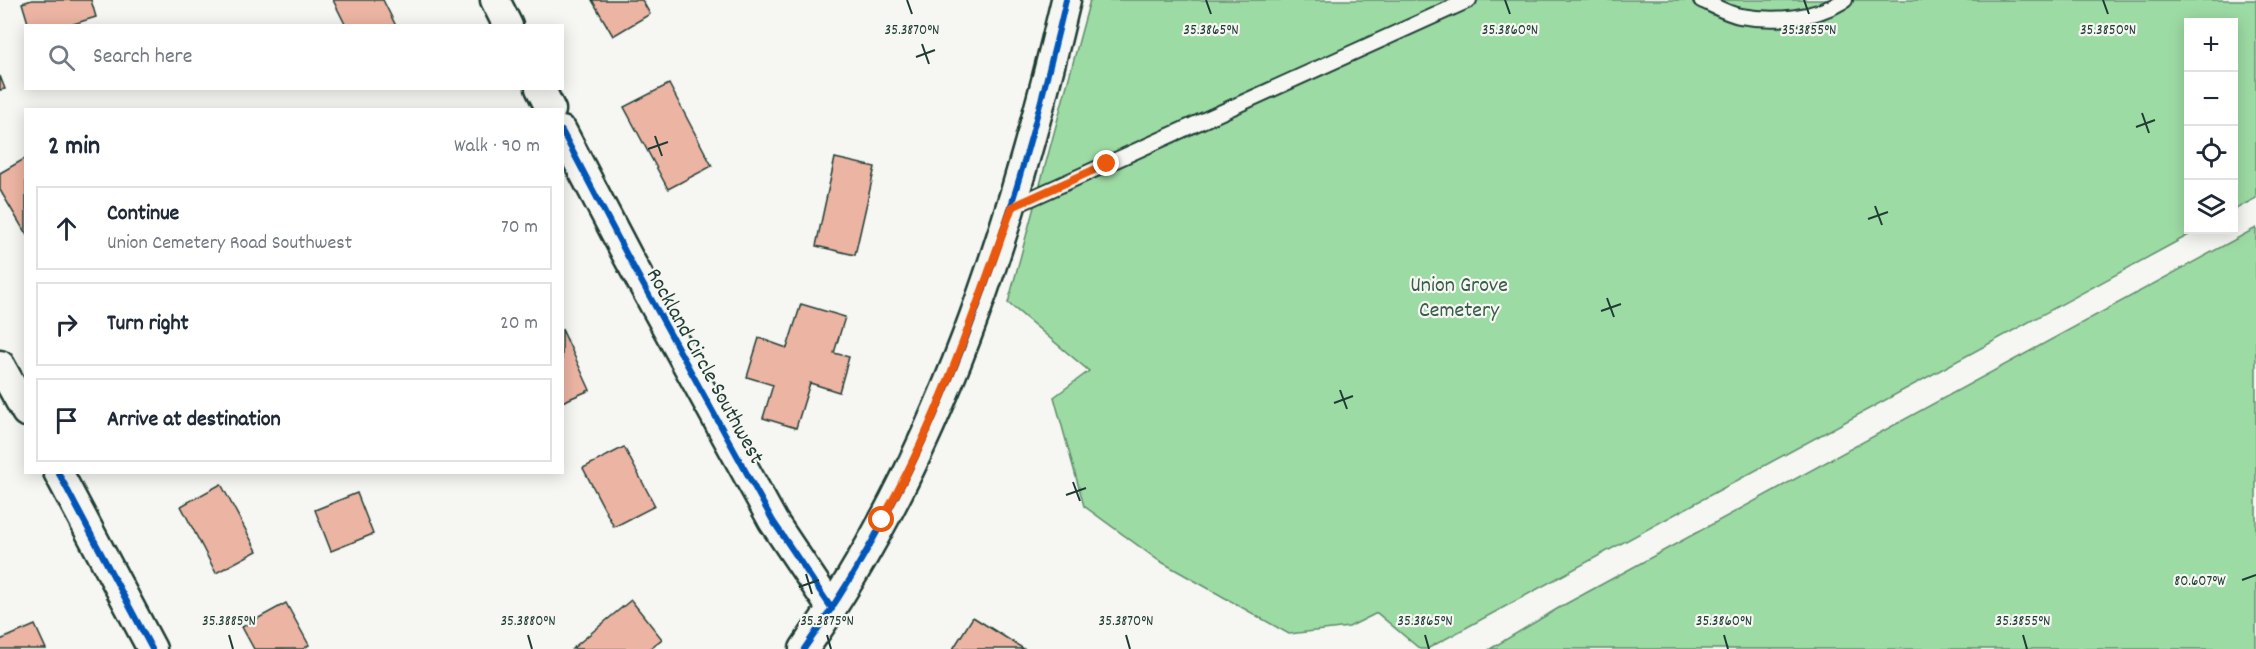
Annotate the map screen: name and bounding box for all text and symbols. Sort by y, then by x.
map controls [2184,18,2238,234]
button: + [2184,18,2238,72]
text: 35.3870°N [885,20,939,42]
text: 35.3865°N [1183,20,1239,42]
text: 35.3860°N [1482,20,1538,42]
text: 35.3855°N [1782,20,1836,42]
text: 35.3850°N [2080,20,2136,42]
search box [24,24,564,90]
icon: search [45,41,78,74]
text: Search here [93,42,192,73]
button: − [2184,72,2238,126]
button: locate [2184,126,2238,180]
text: 2 min [48,129,100,166]
text: Walk · 90 m [454,133,540,161]
route end [1093,150,1119,176]
button: layers [2184,180,2238,234]
text: Continue [107,199,179,230]
icon: ahead [50,212,83,245]
text: 70 m [501,214,538,242]
text: Union Cemetery Road Southwest [107,230,352,258]
street label: Rockland Circle Southwest [637,263,771,470]
park label: Union Grove Cemetery [1410,271,1508,327]
icon: right [50,308,83,341]
text: Turn right [107,309,189,340]
text: 20 m [500,310,538,338]
icon: arrive [50,404,83,437]
text: Arrive at destination [107,405,281,436]
route start [868,506,894,532]
text: 80.607°W [2174,571,2226,593]
text: 35.3885°N [202,611,256,633]
text: 35.3880°N [500,611,556,633]
text: 35.3875°N [800,611,854,633]
text: 35.3870°N [1099,611,1153,633]
text: 35.3865°N [1397,611,1453,633]
text: 35.3860°N [1696,611,1752,633]
text: 35.3855°N [1996,611,2050,633]

